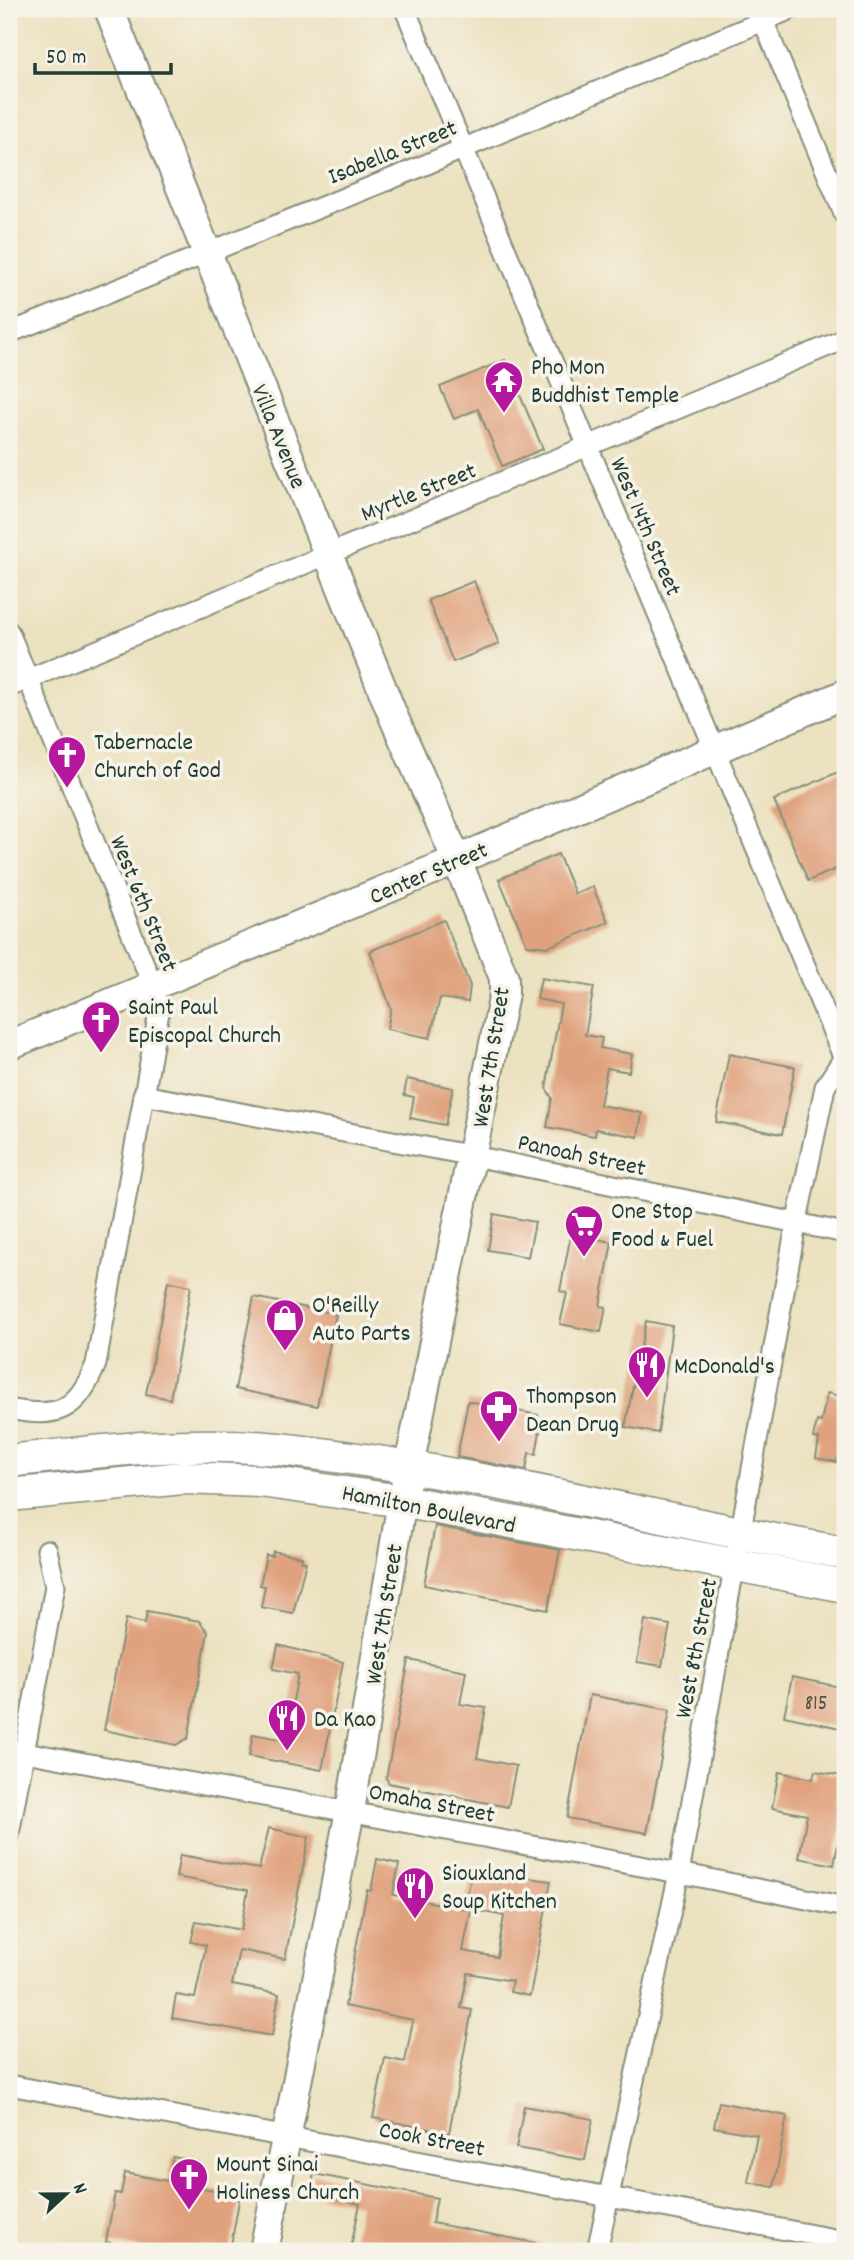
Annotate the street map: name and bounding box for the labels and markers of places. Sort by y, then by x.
place label: Pho Mon Buddhist Temple [531,352,679,414]
temple icon: Pho Mon Buddhist Temple [483,359,525,414]
place label: Tabernacle Church of God [94,727,221,789]
church icon: Tabernacle Church of God [46,734,88,789]
place label: Saint Paul Episcopal Church [128,992,281,1054]
church icon: Saint Paul Episcopal Church [80,999,122,1054]
place label: One Stop Food & Fuel [611,1196,713,1258]
supermarket icon: One Stop Food & Fuel [563,1203,605,1258]
place label: O'Reilly Auto Parts [312,1290,411,1352]
shop icon: O'Reilly Auto Parts [264,1297,306,1352]
restaurant icon: McDonald's [626,1344,668,1399]
place label: McDonald's [674,1351,775,1385]
place label: Thompson Dean Drug [526,1381,619,1443]
pharmacy icon: Thompson Dean Drug [478,1388,520,1443]
restaurant icon: Da Kao [266,1697,308,1752]
place label: Da Kao [314,1704,376,1738]
place label: Siouxland Soup Kitchen [442,1858,557,1920]
restaurant icon: Siouxland Soup Kitchen [394,1865,436,1920]
place label: Mount Sinai Holiness Church [216,2149,359,2211]
church icon: Mount Sinai Holiness Church [168,2156,210,2211]

